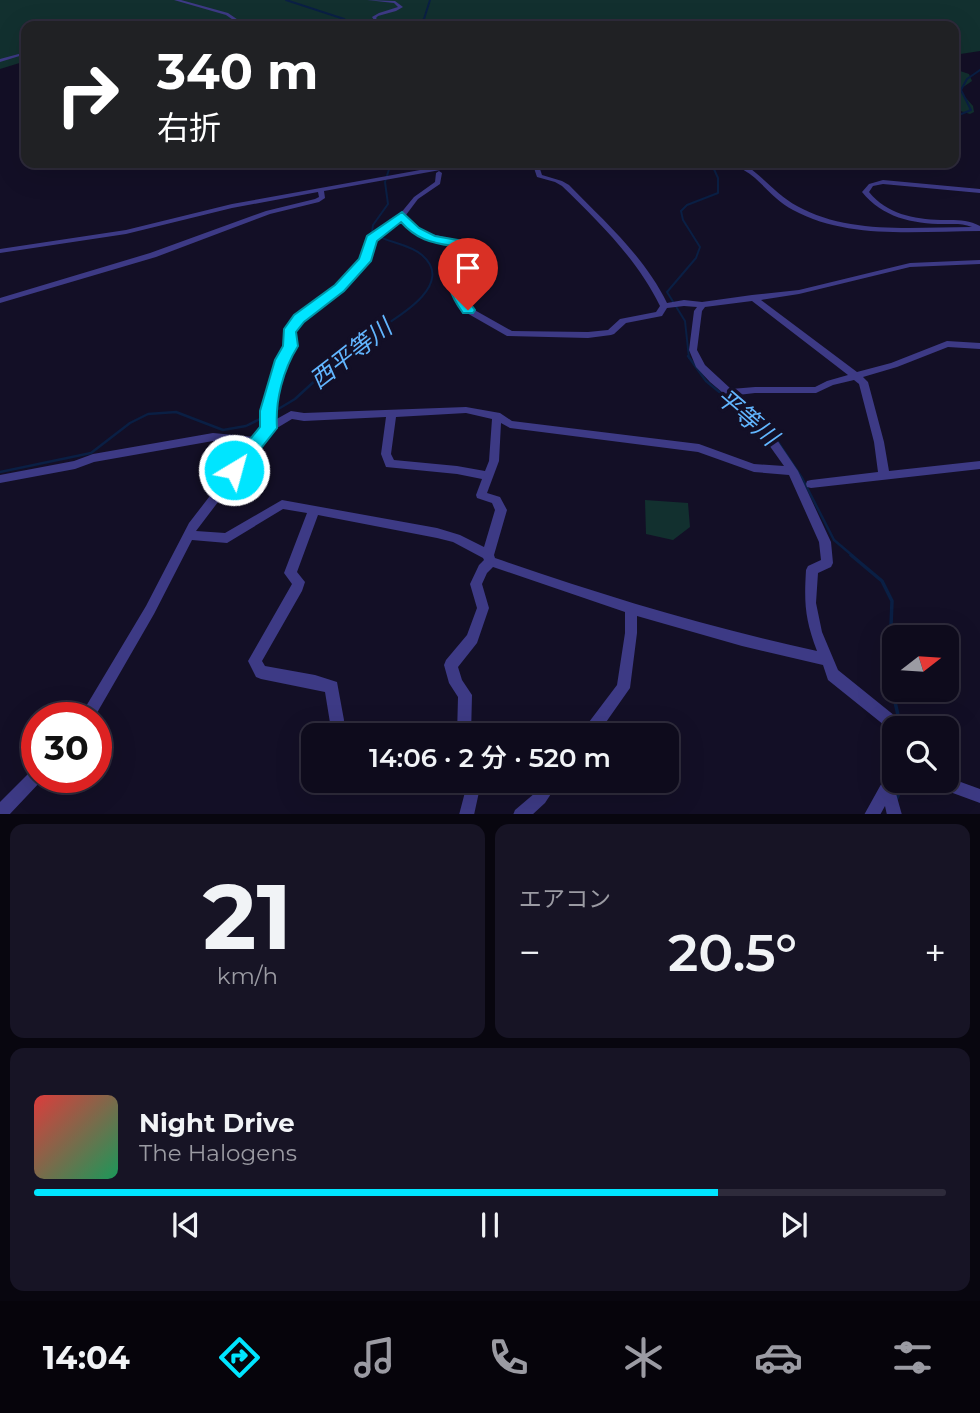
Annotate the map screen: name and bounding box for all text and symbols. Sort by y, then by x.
text: 340 m [157,42,318,101]
icon: right [42,49,133,140]
text: 右折 [157,108,221,147]
pin [438,238,498,310]
icon: arrive [449,249,487,287]
water label: 西平等川 [304,311,400,395]
water label: 平等川 [711,382,786,453]
position arrow [197,433,271,507]
north arrow [882,625,959,702]
map controls [882,625,959,793]
speed limit sign: 30 [21,702,112,793]
button: search [882,716,959,793]
text: 14:06 · 2 分 · 520 m [369,742,611,774]
text: 21 [203,861,292,972]
text: エアコン [519,885,611,913]
text: 20.5° [668,921,797,984]
text: − [519,929,541,976]
text: + [924,929,946,976]
text: km/h [217,962,278,990]
text: Night Drive [139,1107,295,1139]
text: The Halogens [139,1139,297,1167]
icon: previous [167,1206,205,1244]
icon: pause [471,1206,509,1244]
icon: next [775,1206,813,1244]
icon: directions [215,1333,264,1382]
icon: music [350,1333,399,1382]
icon: phone [484,1333,533,1382]
icon: climate [619,1333,668,1382]
icon: car [754,1333,803,1382]
icon: filters [888,1333,937,1382]
text: 14:04 [43,1338,130,1377]

